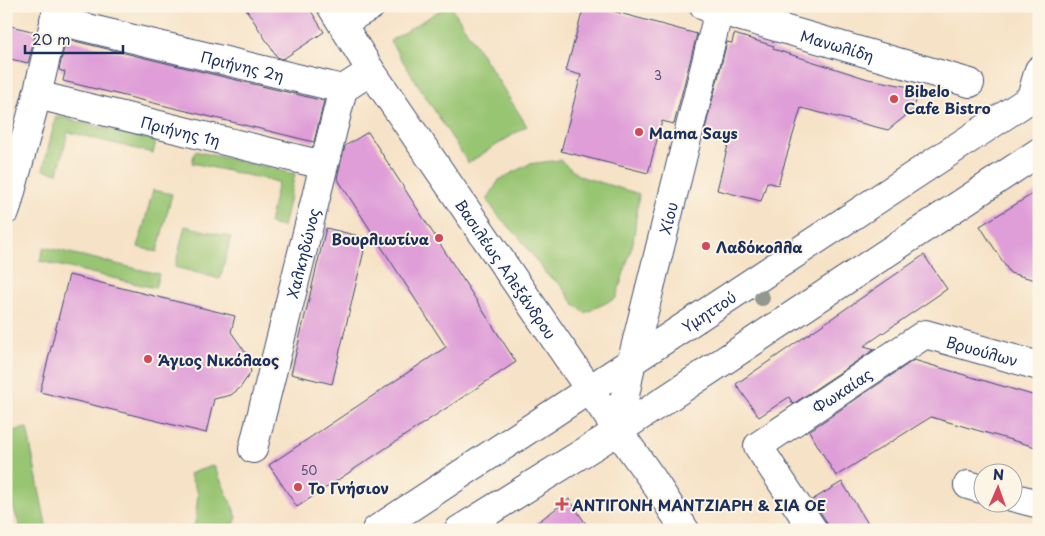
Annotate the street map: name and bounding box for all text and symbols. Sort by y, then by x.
scale bar [25,22,122,54]
street label: Μανωλίδη [798,23,877,66]
text: 20 m [32,27,71,50]
street label: Πριήνης 2η [199,44,287,86]
house number: 3 [654,66,662,84]
place label: Bibelo Cafe Bistro [904,79,991,119]
marker: Bibelo Cafe Bistro [888,93,900,105]
street label: Πριήνης 1η [139,109,223,151]
place label: Mama Says [649,121,738,144]
marker: Mama Says [633,126,645,138]
street label: Βασιλέως Αλεξάνδρου [450,194,563,343]
street label: Χίου [652,199,682,236]
street label: Χαλκηδώνος [280,205,324,301]
place label: Βουρλιωτίνα [331,227,430,250]
marker: Βουρλιωτίνα [433,232,445,244]
place label: Λαδόκολλα [716,235,803,258]
marker: Λαδόκολλα [700,240,712,252]
street label: Υμηττού [676,285,740,337]
street label: Βρυούλων [944,329,1021,371]
place label: Άγιος Νικόλαος [158,348,279,371]
marker: Άγιος Νικόλαος [142,353,154,365]
street label: Φωκαίας [807,361,876,418]
house number: 50 [301,461,317,479]
north arrow [972,464,1022,514]
text: N [993,464,1004,485]
place label: Το Γνήσιον [308,476,389,499]
marker: Το Γνήσιον [292,481,304,493]
place label: ΑΝΤΙΓΟΝΗ ΜΑΝΤΖΙΑΡΗ & ΣΙΑ ΟΕ [571,493,826,516]
marker: ΑΝΤΙΓΟΝΗ ΜΑΝΤΖΙΑΡΗ & ΣΙΑ ΟΕ [556,498,568,510]

